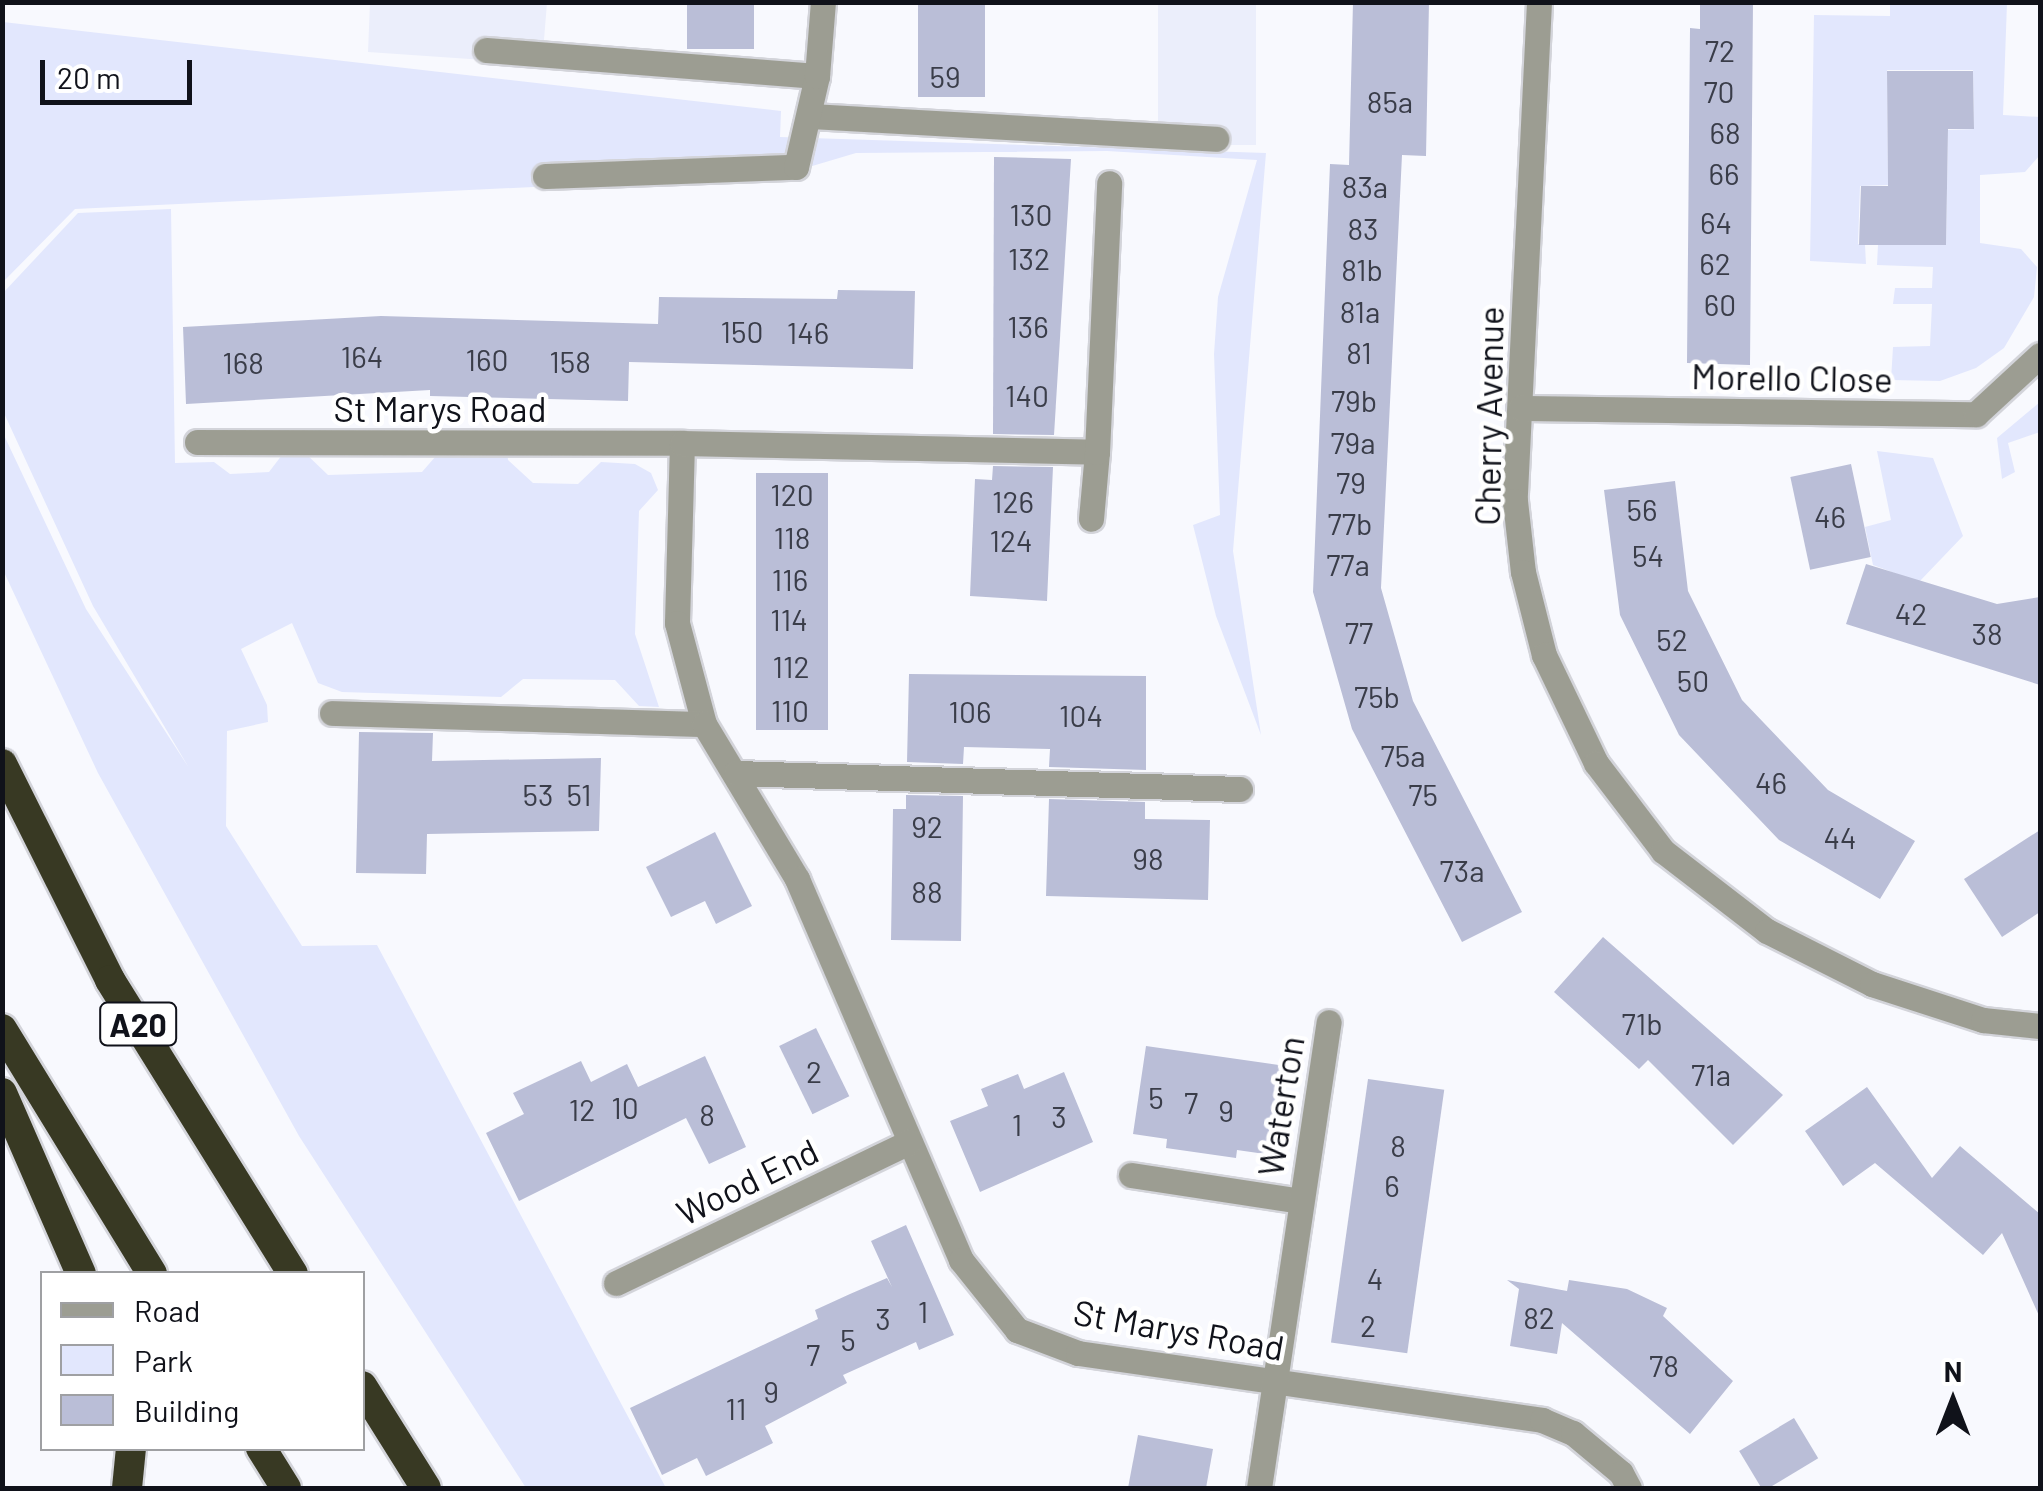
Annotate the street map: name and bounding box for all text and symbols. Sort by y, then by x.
house number: 72 [1705,32,1735,68]
scale bar [45,40,198,102]
house number: 59 [929,58,961,94]
text: 20 m [57,59,121,95]
house number: 70 [1703,73,1735,109]
house number: 85a [1367,83,1413,119]
house number: 68 [1709,114,1741,150]
house number: 66 [1709,155,1739,191]
house number: 83a [1342,168,1388,204]
house number: 130 [1010,196,1052,232]
house number: 64 [1700,204,1732,240]
house number: 83 [1347,210,1379,246]
house number: 132 [1008,240,1050,276]
house number: 62 [1699,245,1731,281]
house number: 81b [1341,251,1383,287]
house number: 60 [1704,286,1736,322]
house number: 81a [1340,293,1380,329]
street label: Cherry Avenue [1465,306,1511,526]
house number: 136 [1007,308,1049,344]
house number: 150 [721,313,763,349]
house number: 146 [787,314,829,350]
house number: 81 [1346,334,1372,370]
house number: 164 [341,338,383,374]
house number: 160 [466,341,508,377]
house number: 158 [549,343,591,379]
house number: 168 [222,344,264,380]
street label: Morello Close [1691,354,1893,400]
house number: 140 [1005,377,1049,413]
house number: 79b [1331,382,1377,418]
street label: St Marys Road [333,387,547,429]
house number: 79a [1330,424,1376,460]
house number: 79 [1336,464,1366,500]
house number: 120 [770,476,814,512]
house number: 126 [992,483,1034,519]
house number: 56 [1627,491,1657,527]
house number: 46 [1814,498,1846,534]
house number: 77b [1328,505,1372,541]
house number: 118 [774,519,810,555]
house number: 124 [989,522,1033,558]
house number: 54 [1632,537,1664,573]
house number: 77a [1326,546,1370,582]
house number: 116 [772,561,808,597]
house number: 42 [1895,595,1927,631]
house number: 114 [770,601,808,637]
house number: 77 [1345,614,1373,650]
house number: 38 [1971,615,2003,651]
house number: 52 [1656,621,1688,657]
house number: 112 [772,648,810,684]
house number: 50 [1677,662,1709,698]
house number: 75b [1354,678,1400,714]
house number: 110 [771,692,809,728]
house number: 106 [949,693,991,729]
house number: 104 [1059,697,1103,733]
house number: 75a [1381,737,1425,773]
house number: 46 [1755,764,1787,800]
house number: 53 [523,776,553,812]
house number: 51 [566,776,592,812]
house number: 75 [1408,776,1438,812]
house number: 92 [911,808,943,844]
house number: 44 [1823,819,1857,855]
house number: 98 [1132,840,1164,876]
house number: 73a [1440,852,1484,888]
house number: 88 [911,873,943,909]
road number: A20 [98,997,178,1051]
house number: 71b [1621,1005,1663,1041]
street label: Waterton [1248,1033,1312,1179]
house number: 2 [806,1053,822,1089]
house number: 71a [1691,1056,1731,1092]
house number: 5 [1148,1079,1164,1115]
house number: 7 [1184,1084,1198,1120]
house number: 10 [611,1089,639,1125]
house number: 12 [569,1091,595,1127]
house number: 9 [1218,1092,1234,1128]
house number: 8 [699,1096,715,1132]
house number: 3 [1051,1098,1067,1134]
house number: 1 [1012,1106,1022,1142]
house number: 8 [1390,1127,1406,1163]
street label: Wood End [669,1129,825,1233]
house number: 6 [1384,1167,1400,1203]
house number: 4 [1367,1260,1383,1296]
legend [40,1271,365,1451]
street label: St Marys Road [1070,1290,1288,1368]
text: Road [134,1292,200,1328]
house number: 1 [918,1293,928,1329]
house number: 82 [1523,1299,1555,1335]
house number: 3 [875,1300,891,1336]
house number: 2 [1360,1307,1376,1343]
house number: 5 [840,1321,856,1357]
house number: 7 [806,1336,820,1372]
text: Park [134,1342,193,1378]
house number: 78 [1649,1347,1679,1383]
north arrow [1903,1351,2003,1451]
text: N [1944,1354,1962,1388]
house number: 9 [763,1373,779,1409]
house number: 11 [725,1390,747,1426]
text: Building [134,1392,239,1428]

